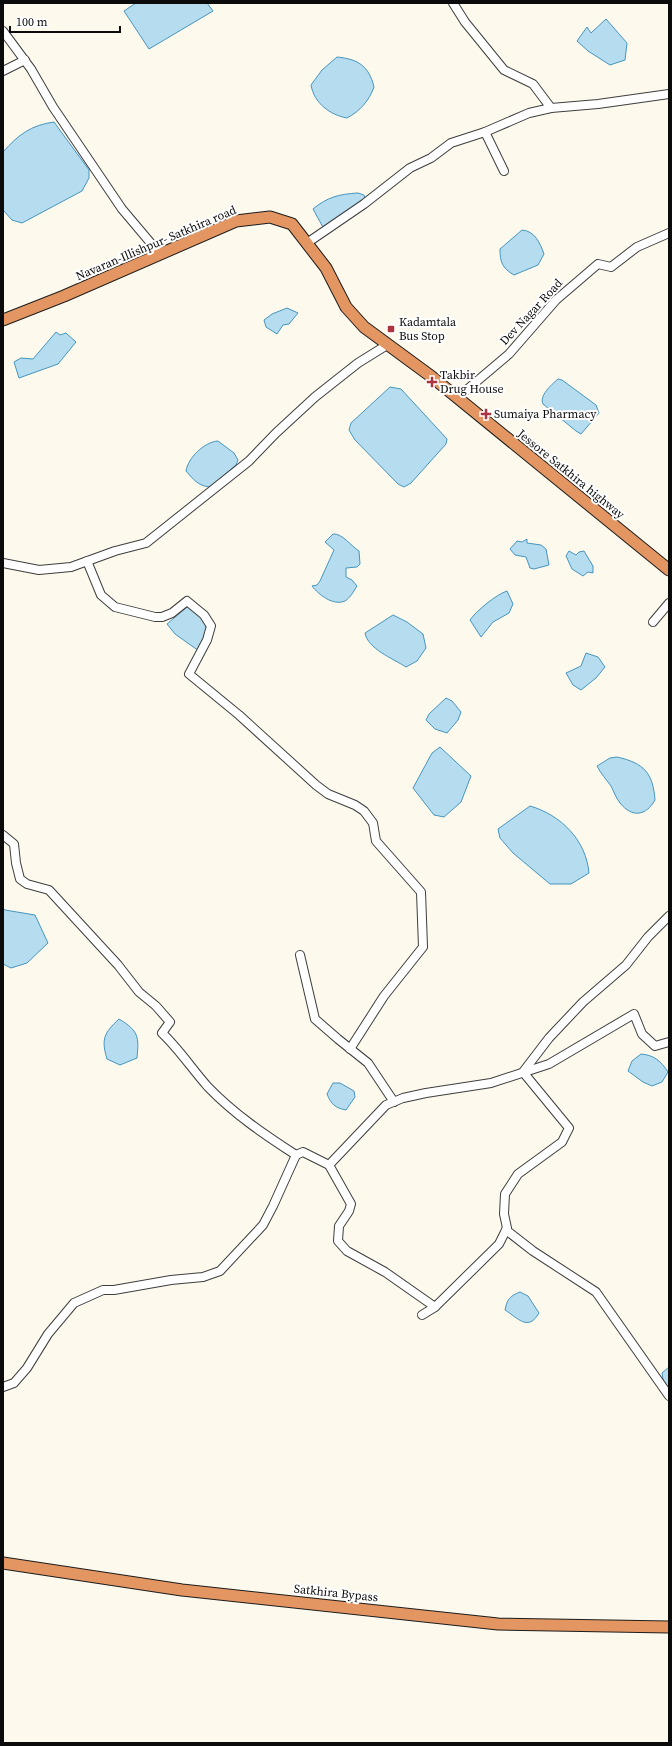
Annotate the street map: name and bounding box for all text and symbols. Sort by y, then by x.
scale bar [10,8,120,34]
text: 100 m [16,14,48,30]
street label: Navaran-Illishpur- Satkhira road [73,202,239,284]
street label: Dev Nagar Road [496,275,566,349]
place label: Kadamtala Bus Stop [399,314,457,344]
marker: Kadamtala Bus Stop [386,324,396,334]
place label: Takbir Drug House [440,367,504,397]
marker: Takbir Drug House [427,377,437,387]
place label: Sumaiya Pharmacy [494,406,597,422]
marker: Sumaiya Pharmacy [481,409,491,419]
street label: Jessore Satkhira highway [513,425,629,523]
street label: Satkhira Bypass [293,1581,379,1605]

